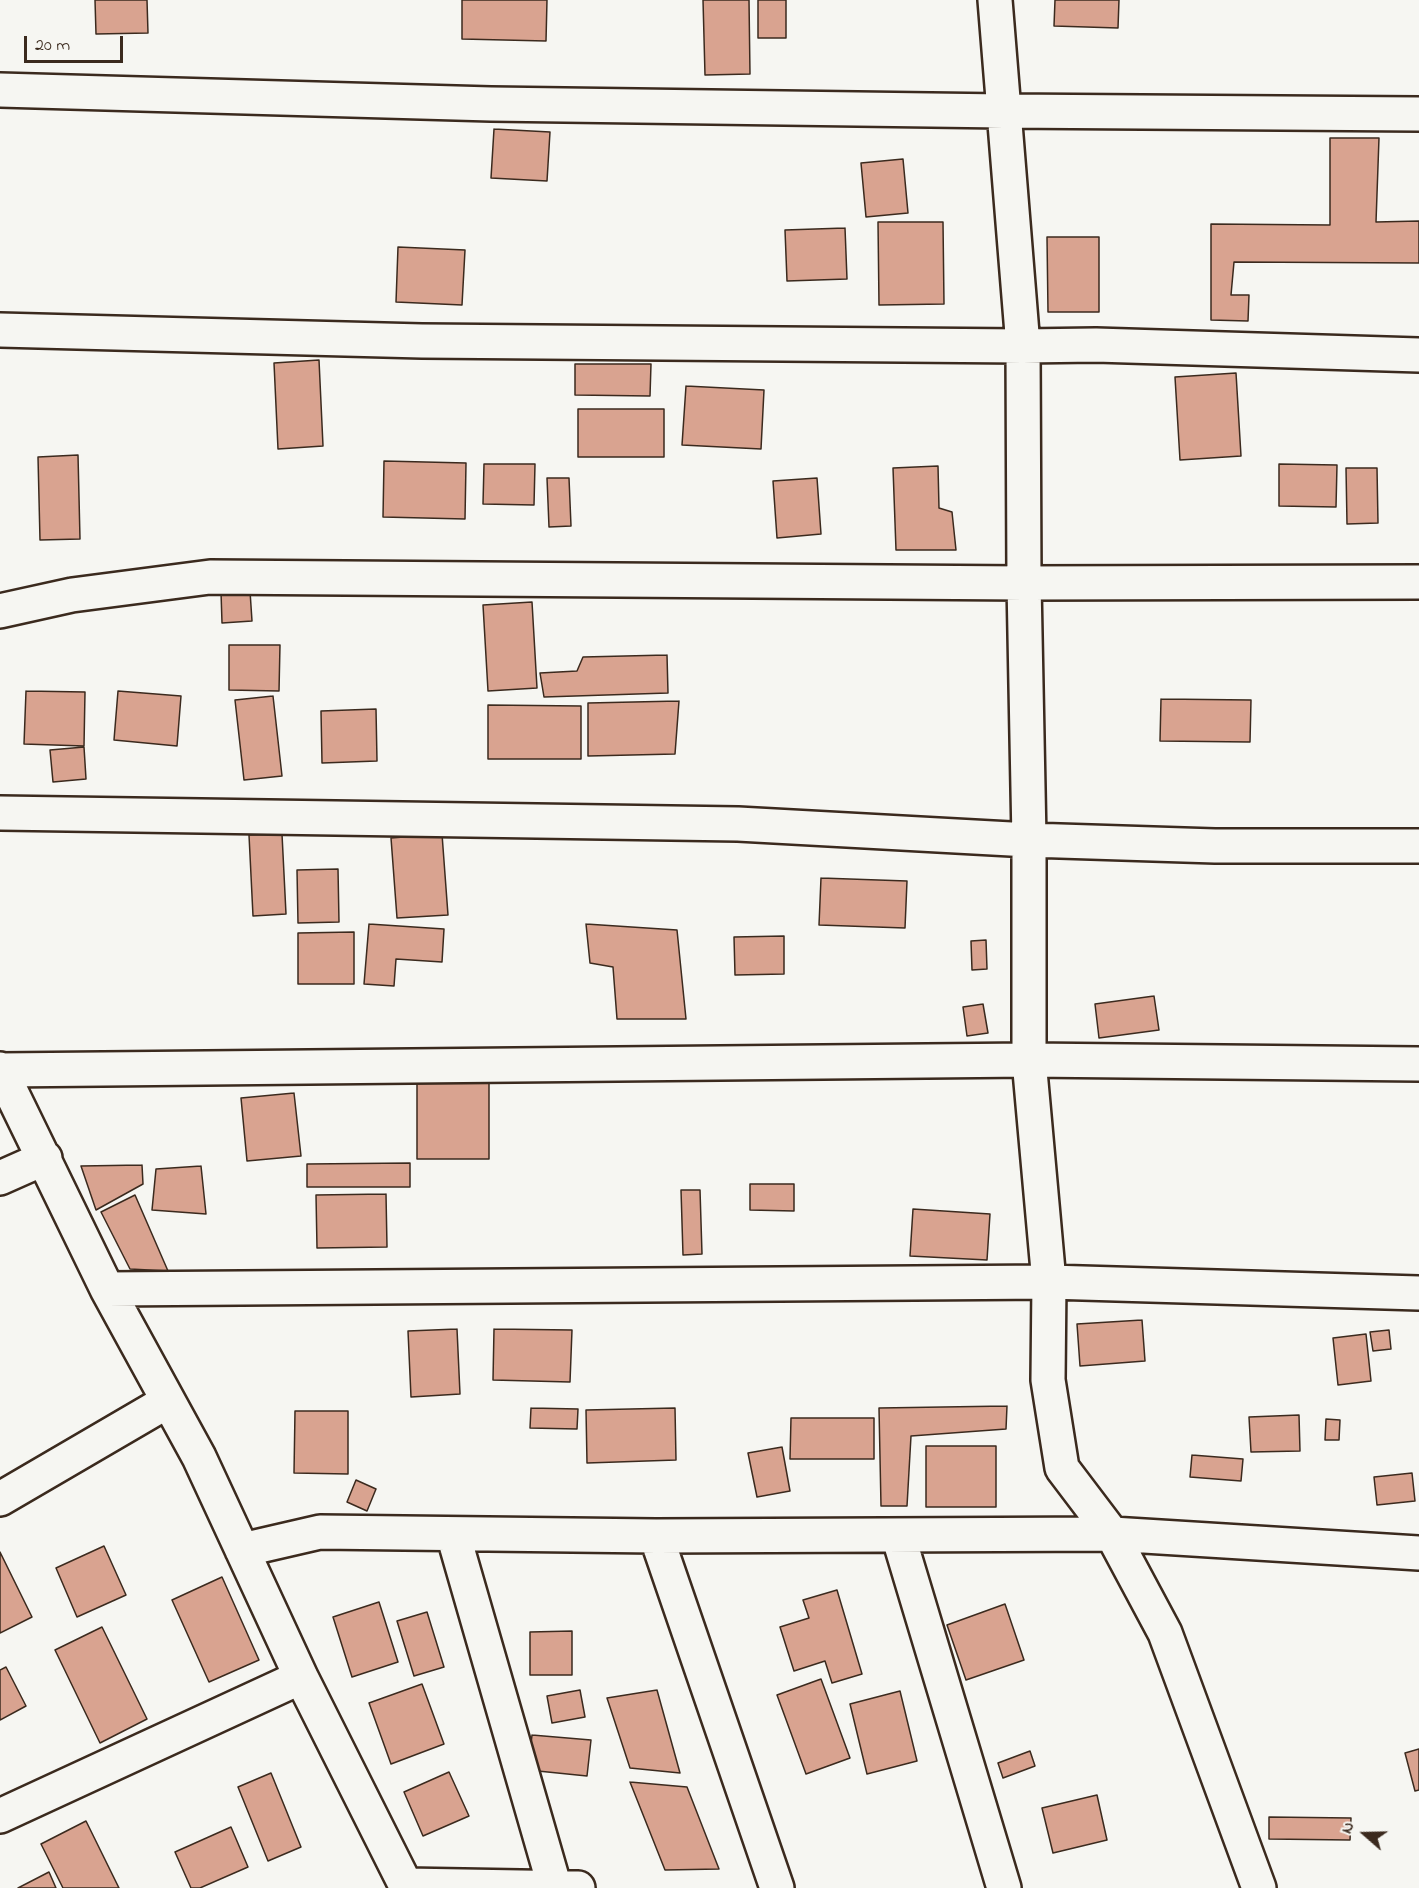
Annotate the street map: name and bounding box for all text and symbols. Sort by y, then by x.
scale bar [27,24,126,62]
text: 20 m [35,33,70,59]
north arrow [1335,1804,1395,1864]
text: N [1335,1819,1361,1837]

